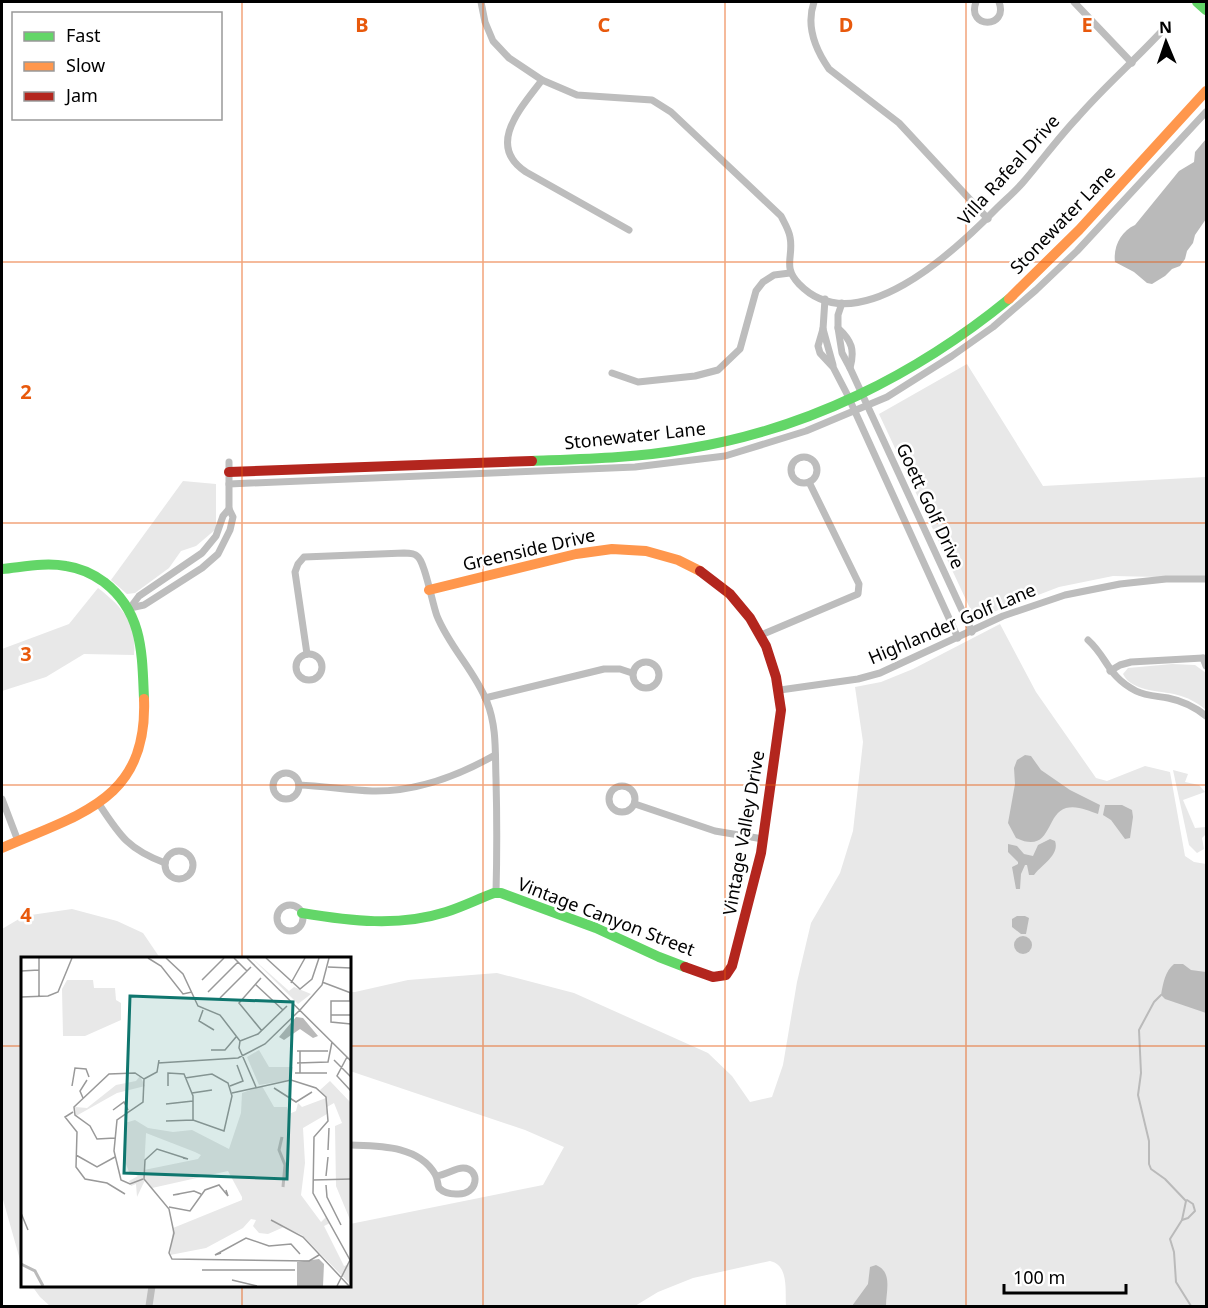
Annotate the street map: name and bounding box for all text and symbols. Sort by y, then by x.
text: B [355,11,369,38]
text: C [598,11,611,38]
text: D [839,11,853,38]
text: E [1081,11,1093,38]
legend [12,12,222,120]
north arrow [1136,12,1196,72]
text: N [1159,16,1172,38]
text: Fast [66,23,101,47]
text: Slow [66,53,105,77]
text: Jam [64,83,98,107]
street label: Villa Rafeal Drive [952,109,1064,230]
street label: Stonewater Lane [1004,160,1120,279]
text: 2 [20,378,32,405]
street label: Stonewater Lane [563,416,707,454]
street label: Goett Golf Drive [891,439,970,572]
street label: Greenside Drive [460,522,597,576]
street label: Highlander Golf Lane [864,577,1039,669]
text: 3 [20,640,32,667]
street label: Vintage Valley Drive [717,748,769,917]
street label: Vintage Canyon Street [514,871,699,961]
text: 4 [20,901,32,928]
inset map [21,957,351,1287]
scale bar [1004,1257,1126,1295]
text: 100 m [1013,1265,1065,1289]

